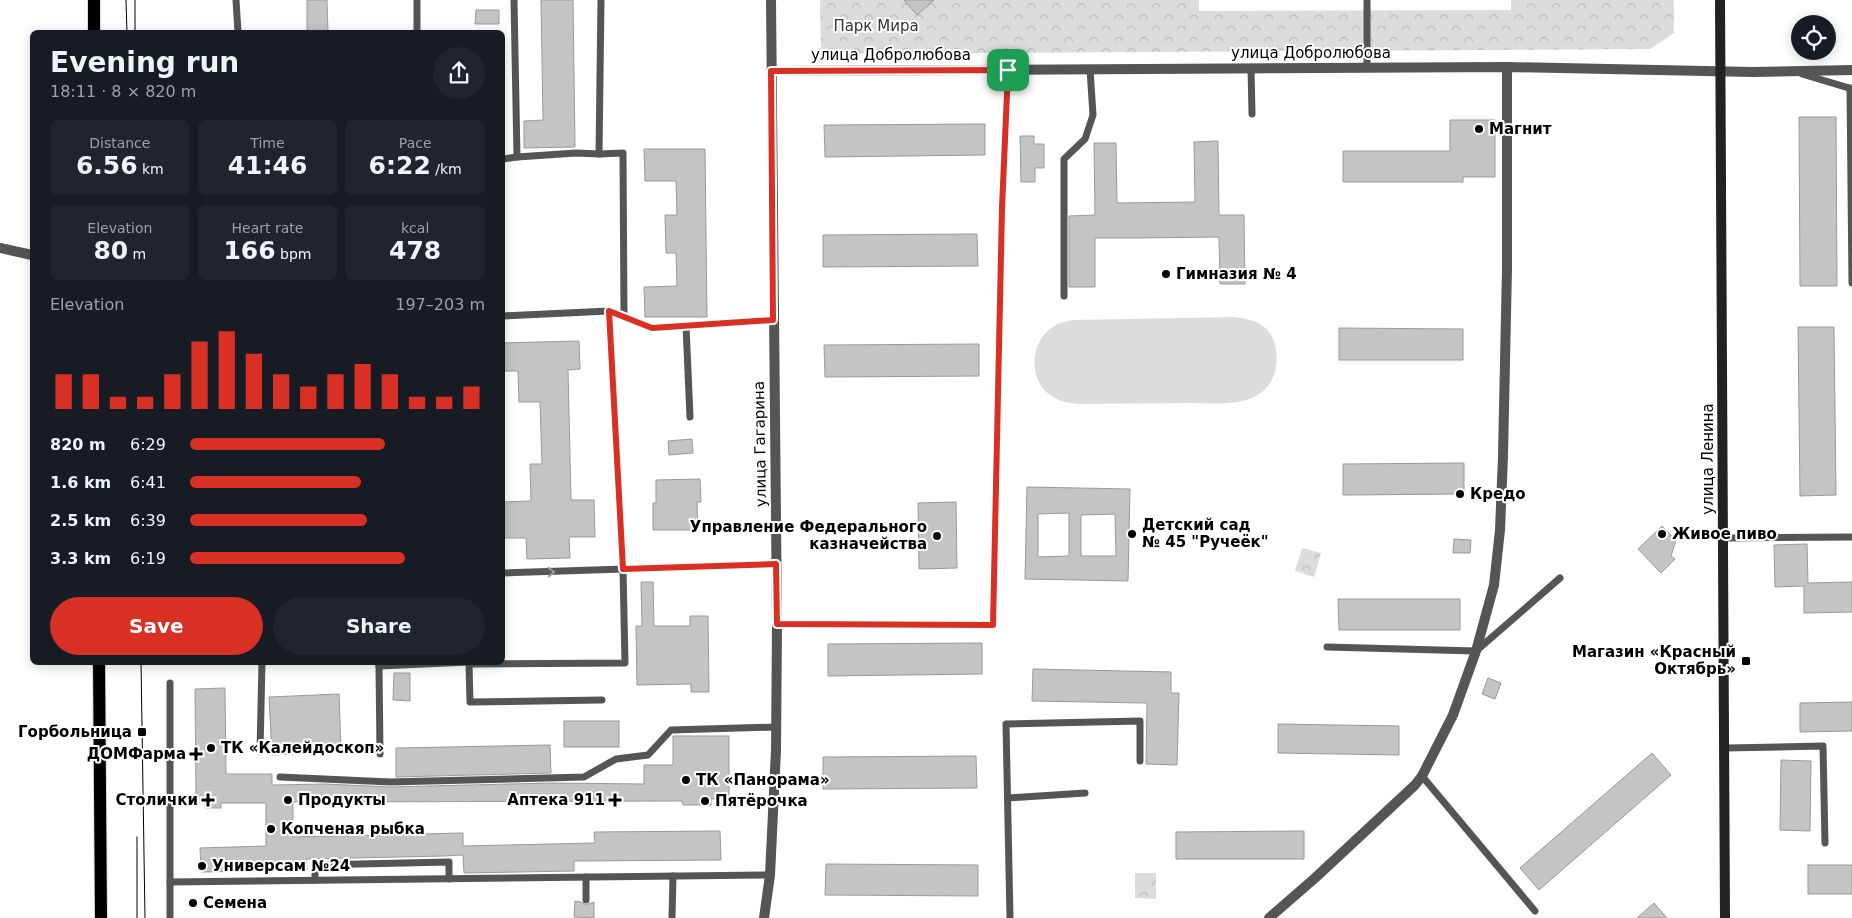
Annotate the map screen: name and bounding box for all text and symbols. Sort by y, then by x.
map controls [1791,15,1836,60]
button: locate [1791,15,1836,60]
park label: Парк Мира [833,17,919,35]
street label: улица Добролюбова [1231,44,1391,62]
text: Evening run [50,46,239,79]
street label: улица Добролюбова [811,46,971,64]
button: share [433,47,485,99]
pin [987,49,1029,91]
icon: arrive [994,56,1022,84]
text: 18:11 · 8 × 820 m [50,82,196,101]
place label: Магнит [1489,120,1552,138]
marker: Магнит [1473,123,1485,135]
text: Distance [89,135,150,151]
text: Time [250,135,285,151]
text: Pace [399,135,432,151]
text: 6.56 [76,151,138,180]
text: 41:46 [228,151,307,180]
text: 6:22 [369,151,431,180]
text: km [138,161,164,177]
text: /km [431,161,462,177]
text: Elevation [87,220,152,236]
text: Heart rate [232,220,303,236]
text: kcal [401,220,429,236]
text: 80 [93,236,128,265]
text: 166 [223,236,276,265]
text: 478 [389,236,441,265]
text: m [128,246,146,262]
text: bpm [276,246,312,262]
place label: Гимназия № 4 [1176,265,1297,283]
marker: Гимназия № 4 [1160,268,1172,280]
text: Elevation [50,295,124,314]
text: 197–203 m [395,295,485,314]
street label: улица Гагарина [750,381,770,507]
street label: улица Ленина [1699,403,1717,515]
text: 820 m [50,435,106,454]
text: 6:29 [130,435,166,454]
text: 1.6 km [50,473,111,492]
text: 6:41 [130,473,166,492]
place label: Кредо [1470,485,1526,503]
marker: Кредо [1454,488,1466,500]
text: 2.5 km [50,511,111,530]
text: 6:39 [130,511,166,530]
place label: Детский сад № 45 "Ручеёк" [1142,516,1269,551]
place label: Управление Федерального казначейства [690,518,927,553]
place label: Живое пиво [1672,525,1777,543]
marker: Детский сад № 45 "Ручеёк" [1126,528,1138,540]
marker: Живое пиво [1656,528,1668,540]
marker: Управление Федерального казначейства [931,530,943,542]
text: 3.3 km [50,549,111,568]
text: 6:19 [130,549,166,568]
one-way arrow [547,566,555,577]
button: Save [50,597,263,655]
button: Share [273,597,485,655]
place label: Магазин «Красный Октябрь» [1572,643,1736,678]
marker: Магазин «Красный Октябрь» [1740,655,1752,667]
place label: Горбольница [18,723,132,741]
marker: Горбольница [136,726,148,738]
place label: ТК «Калейдоскоп» [221,739,384,757]
marker: ТК «Калейдоскоп» [205,742,217,754]
place label: ДОМФарма [87,745,186,763]
marker: ДОМФарма [190,748,202,760]
place label: ТК «Панорама» [696,771,830,789]
marker: ТК «Панорама» [680,774,692,786]
place label: Столички [116,791,198,809]
place label: Продукты [298,791,386,809]
place label: Аптека 911 [507,791,605,809]
place label: Пятёрочка [715,792,808,810]
marker: Столички [202,794,214,806]
marker: Продукты [282,794,294,806]
marker: Аптека 911 [609,794,621,806]
marker: Пятёрочка [699,795,711,807]
place label: Копченая рыбка [281,820,425,838]
marker: Копченая рыбка [265,823,277,835]
place label: Универсам №24 [212,857,350,875]
marker: Универсам №24 [196,860,208,872]
place label: Семена [203,894,267,912]
marker: Семена [187,897,199,909]

